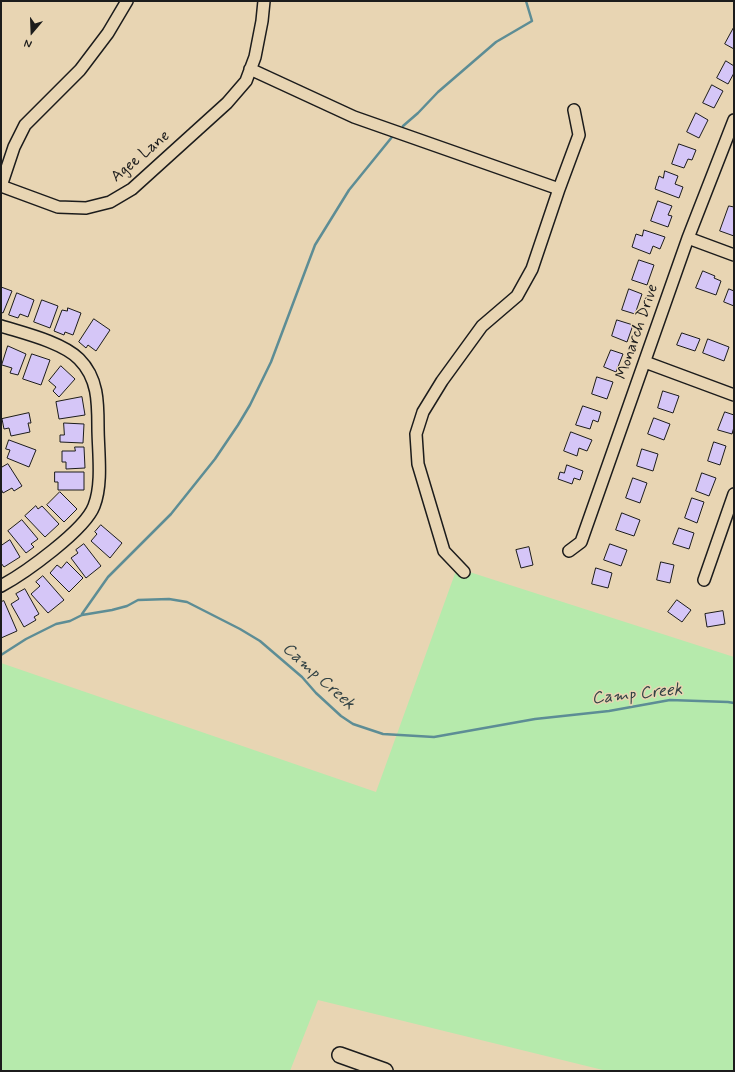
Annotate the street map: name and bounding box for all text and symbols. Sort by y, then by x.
north arrow [12,12,52,52]
text: N [22,36,34,51]
street label: Agee Lane [108,127,174,187]
street label: Monarch Drive [613,282,663,382]
water label: Camp Creek [277,639,359,715]
water label: Camp Creek [591,680,683,710]

